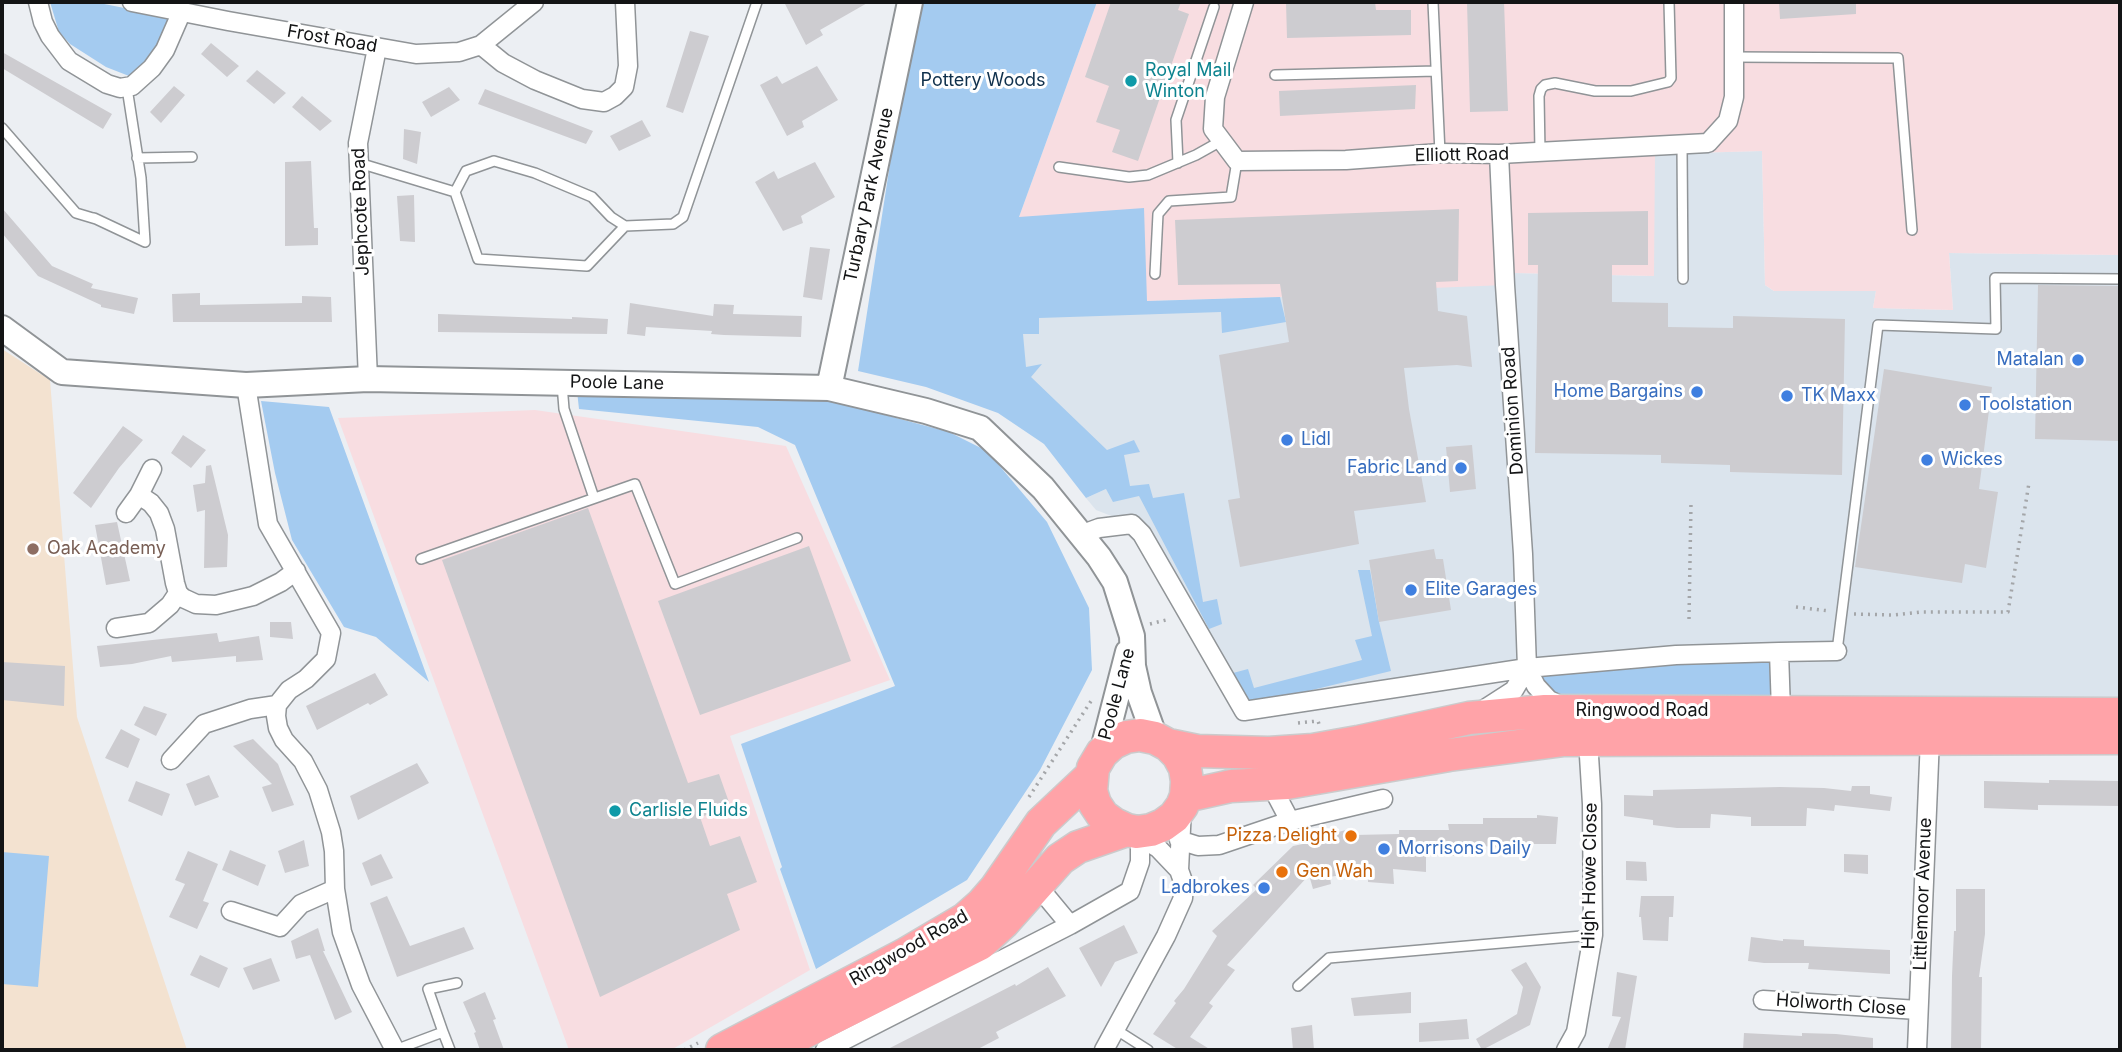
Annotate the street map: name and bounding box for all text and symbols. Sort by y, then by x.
street label: Frost Road [285,20,379,58]
place label: Royal Mail Winton [1145,60,1231,102]
park label: Pottery Woods [920,70,1046,92]
marker: Royal Mail Winton [1123,73,1139,89]
street label: Turbary Park Avenue [840,106,898,284]
street label: Elliott Road [1415,143,1509,167]
street label: Jephcote Road [348,148,374,276]
street label: Dominion Road [1498,346,1528,476]
place label: Matalan [1996,349,2064,371]
marker: Matalan [2070,352,2086,368]
street label: Poole Lane [570,371,664,395]
place label: Home Bargains [1554,381,1683,403]
marker: Home Bargains [1689,384,1705,400]
place label: TK Maxx [1801,385,1876,407]
marker: TK Maxx [1779,388,1795,404]
place label: Toolstation [1979,394,2072,416]
marker: Toolstation [1957,397,1973,413]
place label: Lidl [1301,429,1331,451]
marker: Lidl [1279,432,1295,448]
place label: Wickes [1941,449,2003,471]
marker: Wickes [1919,452,1935,468]
place label: Fabric Land [1347,457,1447,479]
marker: Fabric Land [1453,460,1469,476]
place label: Oak Academy [47,538,166,560]
marker: Oak Academy [25,541,41,557]
place label: Elite Garages [1425,579,1537,601]
marker: Elite Garages [1403,582,1419,598]
street label: Poole Lane [1094,646,1140,742]
street label: Ringwood Road [1575,700,1709,722]
place label: Carlisle Fluids [629,800,748,822]
marker: Carlisle Fluids [607,803,623,819]
street label: High Howe Close [1578,803,1602,949]
street label: Littlemoor Avenue [1910,817,1936,971]
place label: Pizza Delight [1226,825,1337,847]
marker: Pizza Delight [1343,828,1359,844]
place label: Morrisons Daily [1398,838,1531,860]
marker: Morrisons Daily [1376,841,1392,857]
place label: Gen Wah [1296,861,1373,883]
marker: Gen Wah [1274,864,1290,880]
place label: Ladbrokes [1161,877,1250,899]
marker: Ladbrokes [1256,880,1272,896]
street label: Ringwood Road [846,905,972,991]
street label: Holworth Close [1775,990,1907,1020]

